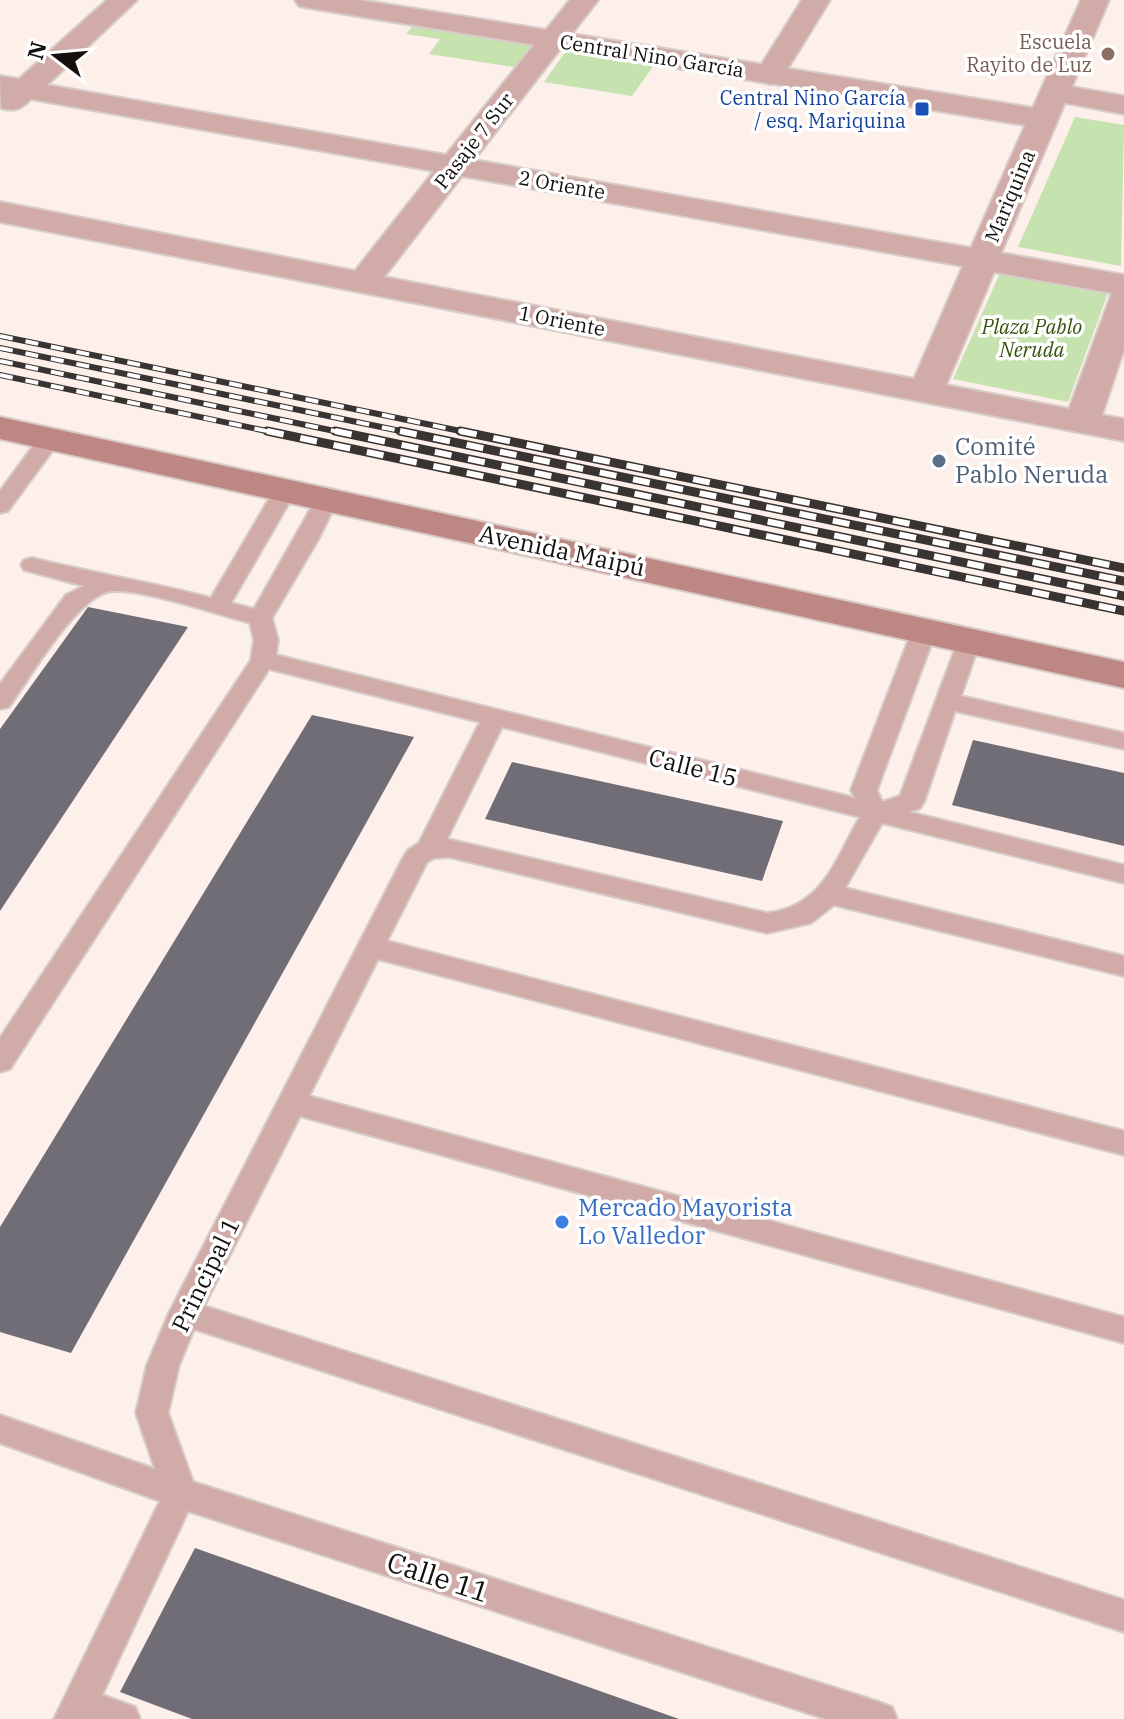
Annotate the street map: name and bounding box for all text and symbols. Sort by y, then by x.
north arrow [16,16,96,96]
street label: Central Nino García [558,28,746,83]
place label: Escuela Rayito de Luz [966,28,1092,78]
text: N [20,38,53,63]
marker: Escuela Rayito de Luz [1099,45,1117,63]
place label: Central Nino García / esq. Mariquina [720,84,906,134]
street label: Pasaje 7 Sur [428,87,520,194]
marker: Central Nino García / esq. Mariquina [913,100,931,118]
street label: Mariquina [978,145,1041,246]
street label: 2 Oriente [517,164,607,205]
street label: 1 Oriente [517,299,608,342]
park label: Plaza Pablo Neruda [981,313,1082,363]
place label: Comité Pablo Neruda [955,430,1108,490]
marker: Comité Pablo Neruda [930,452,948,470]
street label: Avenida Maipú [476,517,648,583]
street label: Calle 15 [646,741,741,793]
place label: Mercado Mayorista Lo Valledor [578,1191,793,1251]
street label: Principal 1 [164,1212,247,1337]
marker: Mercado Mayorista Lo Valledor [553,1213,571,1231]
street label: Calle 11 [382,1543,494,1610]

